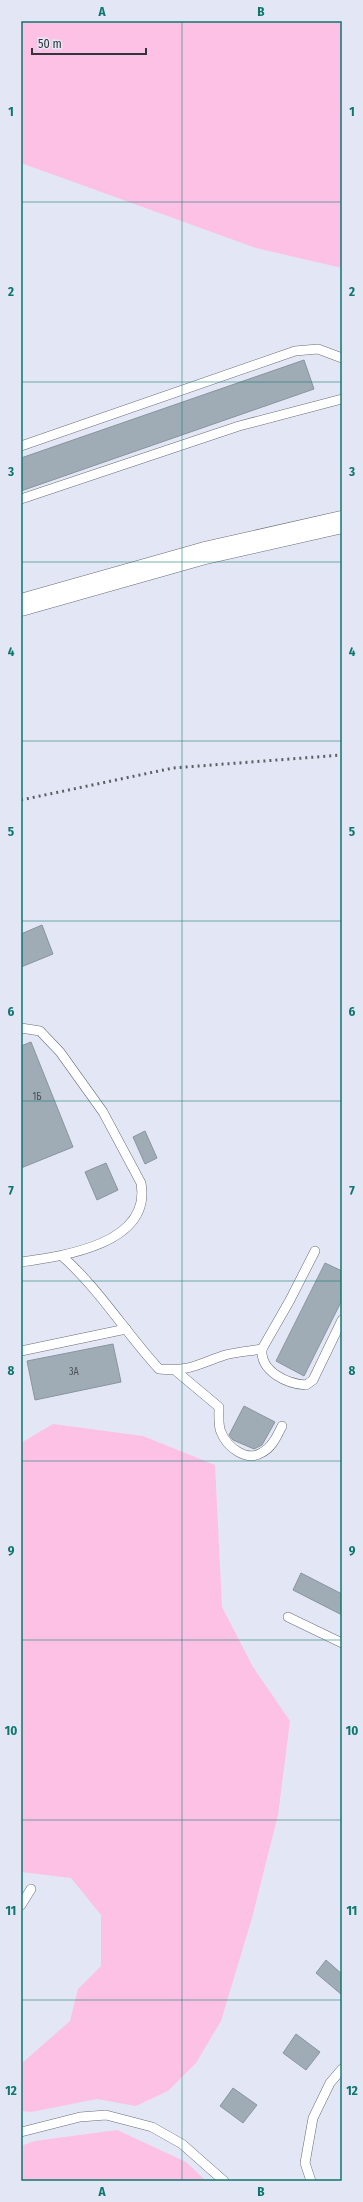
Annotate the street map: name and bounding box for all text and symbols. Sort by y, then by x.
text: A [97,4,106,19]
text: B [257,4,265,19]
scale bar [32,30,146,56]
text: 50 m [38,37,62,51]
text: 1 [8,104,14,119]
text: 1 [349,104,355,119]
text: 2 [7,284,14,299]
text: 2 [348,284,355,299]
text: 3 [7,464,14,479]
text: 3 [348,464,355,479]
text: 4 [8,644,15,659]
text: 4 [349,644,356,659]
text: 5 [8,824,14,839]
text: 5 [349,824,355,839]
text: 6 [8,1004,15,1019]
text: 6 [349,1004,356,1019]
house number: 1Б [32,1091,42,1103]
text: 7 [8,1183,14,1198]
text: 7 [349,1183,355,1198]
text: 8 [8,1363,15,1378]
text: 8 [349,1363,356,1378]
house number: 3А [69,1366,80,1378]
text: 9 [8,1543,15,1558]
text: 9 [349,1543,356,1558]
text: 10 [5,1723,17,1738]
text: 10 [346,1723,358,1738]
text: 11 [6,1903,16,1918]
text: 11 [347,1903,357,1918]
text: 12 [5,2083,17,2098]
text: 12 [346,2083,358,2098]
text: A [97,2184,106,2199]
text: B [257,2184,265,2199]

